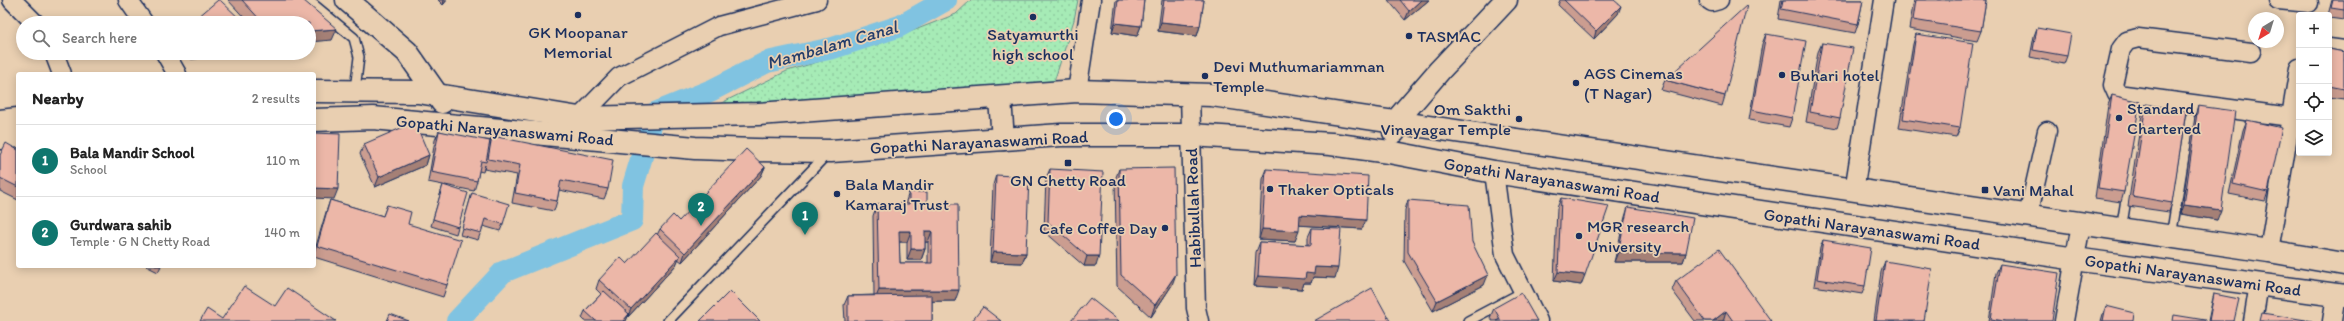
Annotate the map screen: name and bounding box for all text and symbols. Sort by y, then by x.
marker: GK Moopanar Memorial [573,10,583,20]
marker: Satyamurthi high school [1028,12,1038,22]
north arrow [2248,12,2284,48]
map controls [2296,12,2332,156]
button: + [2296,12,2332,48]
water label: Mambalam Canal [764,15,902,74]
search box [16,16,316,60]
place label: GK Moopanar Memorial [528,22,628,62]
place label: Satyamurthi high school [987,24,1079,64]
place label: TASMAC [1417,26,1481,46]
icon: search [30,27,52,49]
text: Search here [62,29,137,47]
marker: TASMAC [1404,31,1414,41]
button: − [2296,48,2332,84]
place label: Devi Muthumariamman Temple [1213,56,1385,96]
place label: AGS Cinemas (T Nagar) [1584,63,1683,103]
place label: Buhari hotel [1790,65,1880,85]
marker: Buhari hotel [1777,70,1787,80]
marker: Devi Muthumariamman Temple [1200,71,1210,81]
marker: AGS Cinemas (T Nagar) [1571,78,1581,88]
button: locate [2296,84,2332,120]
text: Nearby [32,88,84,108]
text: 2 results [252,91,300,106]
place label: Standard Chartered [2127,98,2201,138]
place label: Om Sakthi Vinayagar Temple [1380,99,1511,139]
your location [1106,109,1126,129]
street label: Gopathi Narayanaswami Road [395,111,615,150]
marker: Standard Chartered [2114,113,2124,123]
marker: Om Sakthi Vinayagar Temple [1514,114,1524,124]
button: layers [2296,120,2332,156]
street label: Gopathi Narayanaswami Road [869,126,1089,158]
text: Bala Mandir School [70,144,194,162]
street label: Habibullah Road [1181,147,1205,268]
text: 1 [42,153,48,168]
text: 110 m [266,153,300,168]
street label: Gopathi Narayanaswami Road [1442,153,1662,207]
marker: GN Chetty Road [1063,158,1073,168]
text: School [70,162,107,177]
place label: GN Chetty Road [1010,170,1127,190]
place label: Bala Mandir Kamaraj Trust [845,174,949,214]
place label: Thaker Opticals [1278,179,1394,199]
place label: Vani Mahal [1993,180,2074,200]
marker: Thaker Opticals [1265,184,1275,194]
marker: Vani Mahal [1980,185,1990,195]
marker: Bala Mandir Kamaraj Trust [832,189,842,199]
pin: 2 [688,193,714,226]
pin: 1 [792,202,818,235]
street label: Gopathi Narayanaswami Road [1762,204,1982,254]
text: Gurdwara sahib [70,216,171,234]
place label: MGR research University [1587,216,1689,256]
place label: Cafe Coffee Day [1039,218,1157,238]
marker: Cafe Coffee Day [1160,223,1170,233]
text: 2 [42,225,48,240]
text: 140 m [264,225,300,240]
marker: MGR research University [1574,231,1584,241]
text: Temple · G N Chetty Road [70,234,210,249]
street label: Gopathi Narayanaswami Road [2083,250,2303,300]

